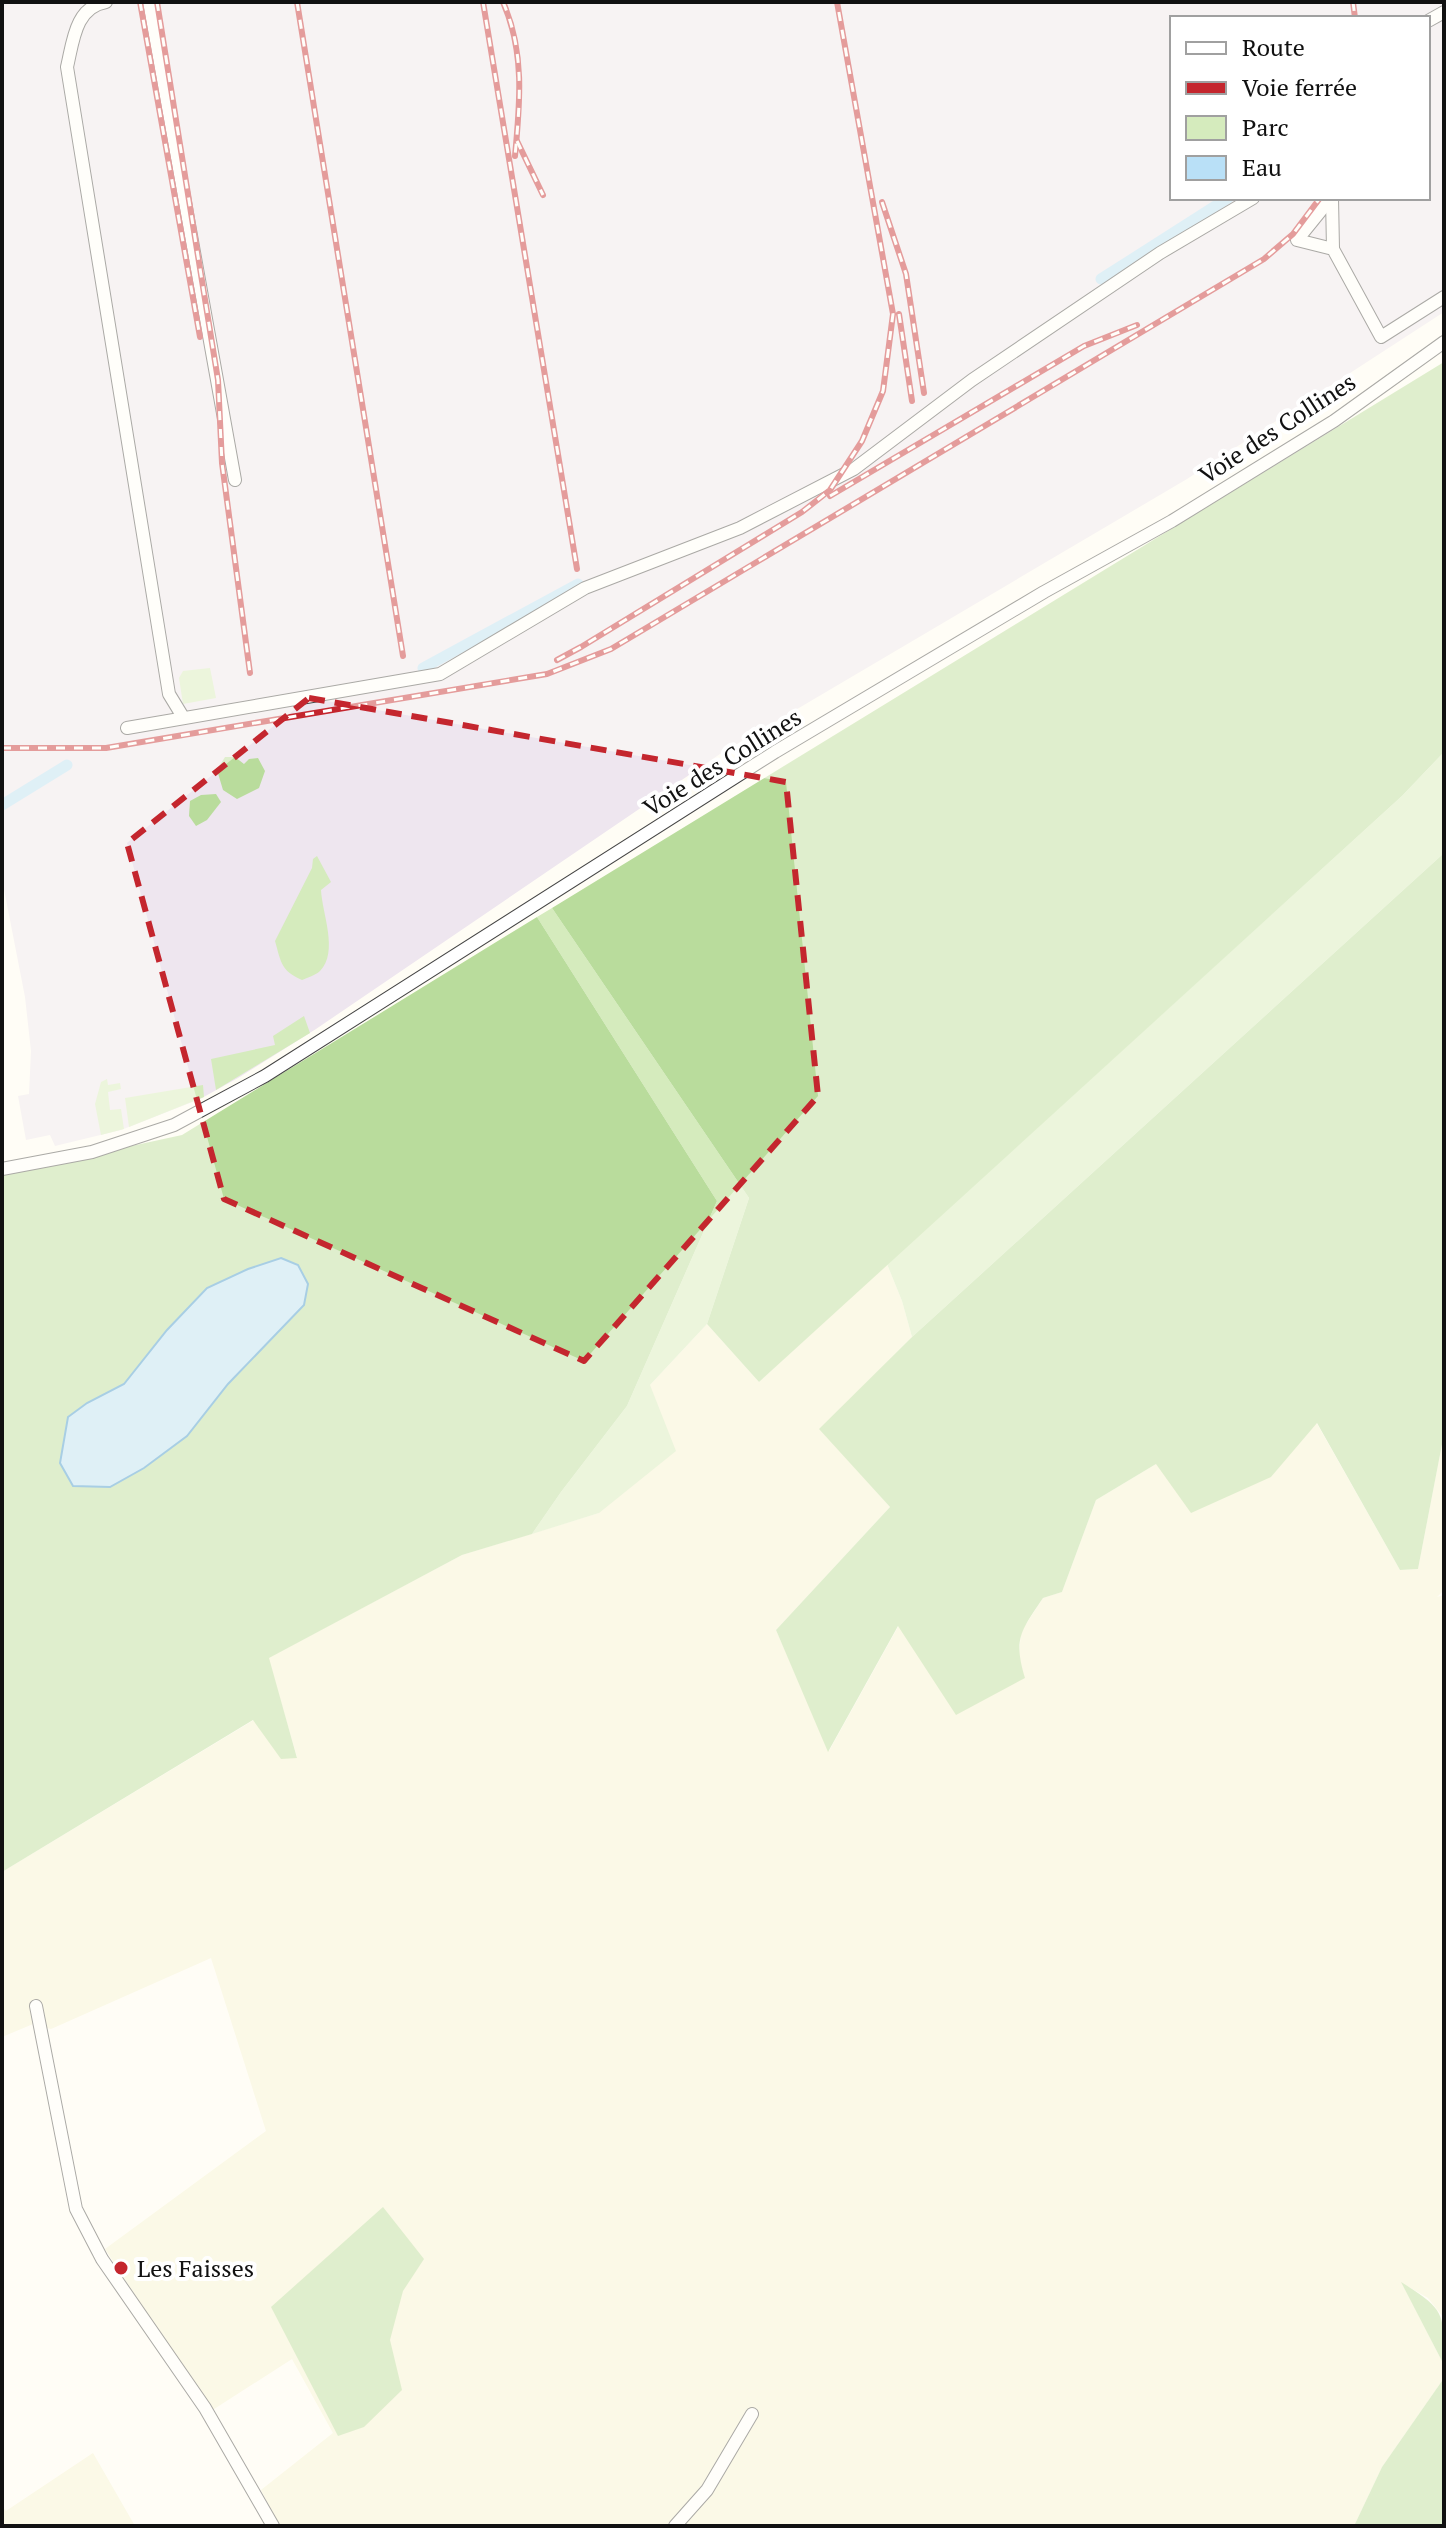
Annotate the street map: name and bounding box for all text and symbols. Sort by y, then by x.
legend [1170,16,1430,200]
text: Route [1242,31,1305,63]
text: Voie ferrée [1242,71,1357,103]
text: Parc [1242,111,1289,143]
text: Eau [1242,151,1282,183]
street label: Voie des Collines [1192,365,1362,491]
street label: Voie des Collines [637,701,807,823]
place label: Les Faisses [137,2252,254,2284]
marker: Les Faisses [112,2259,130,2277]

